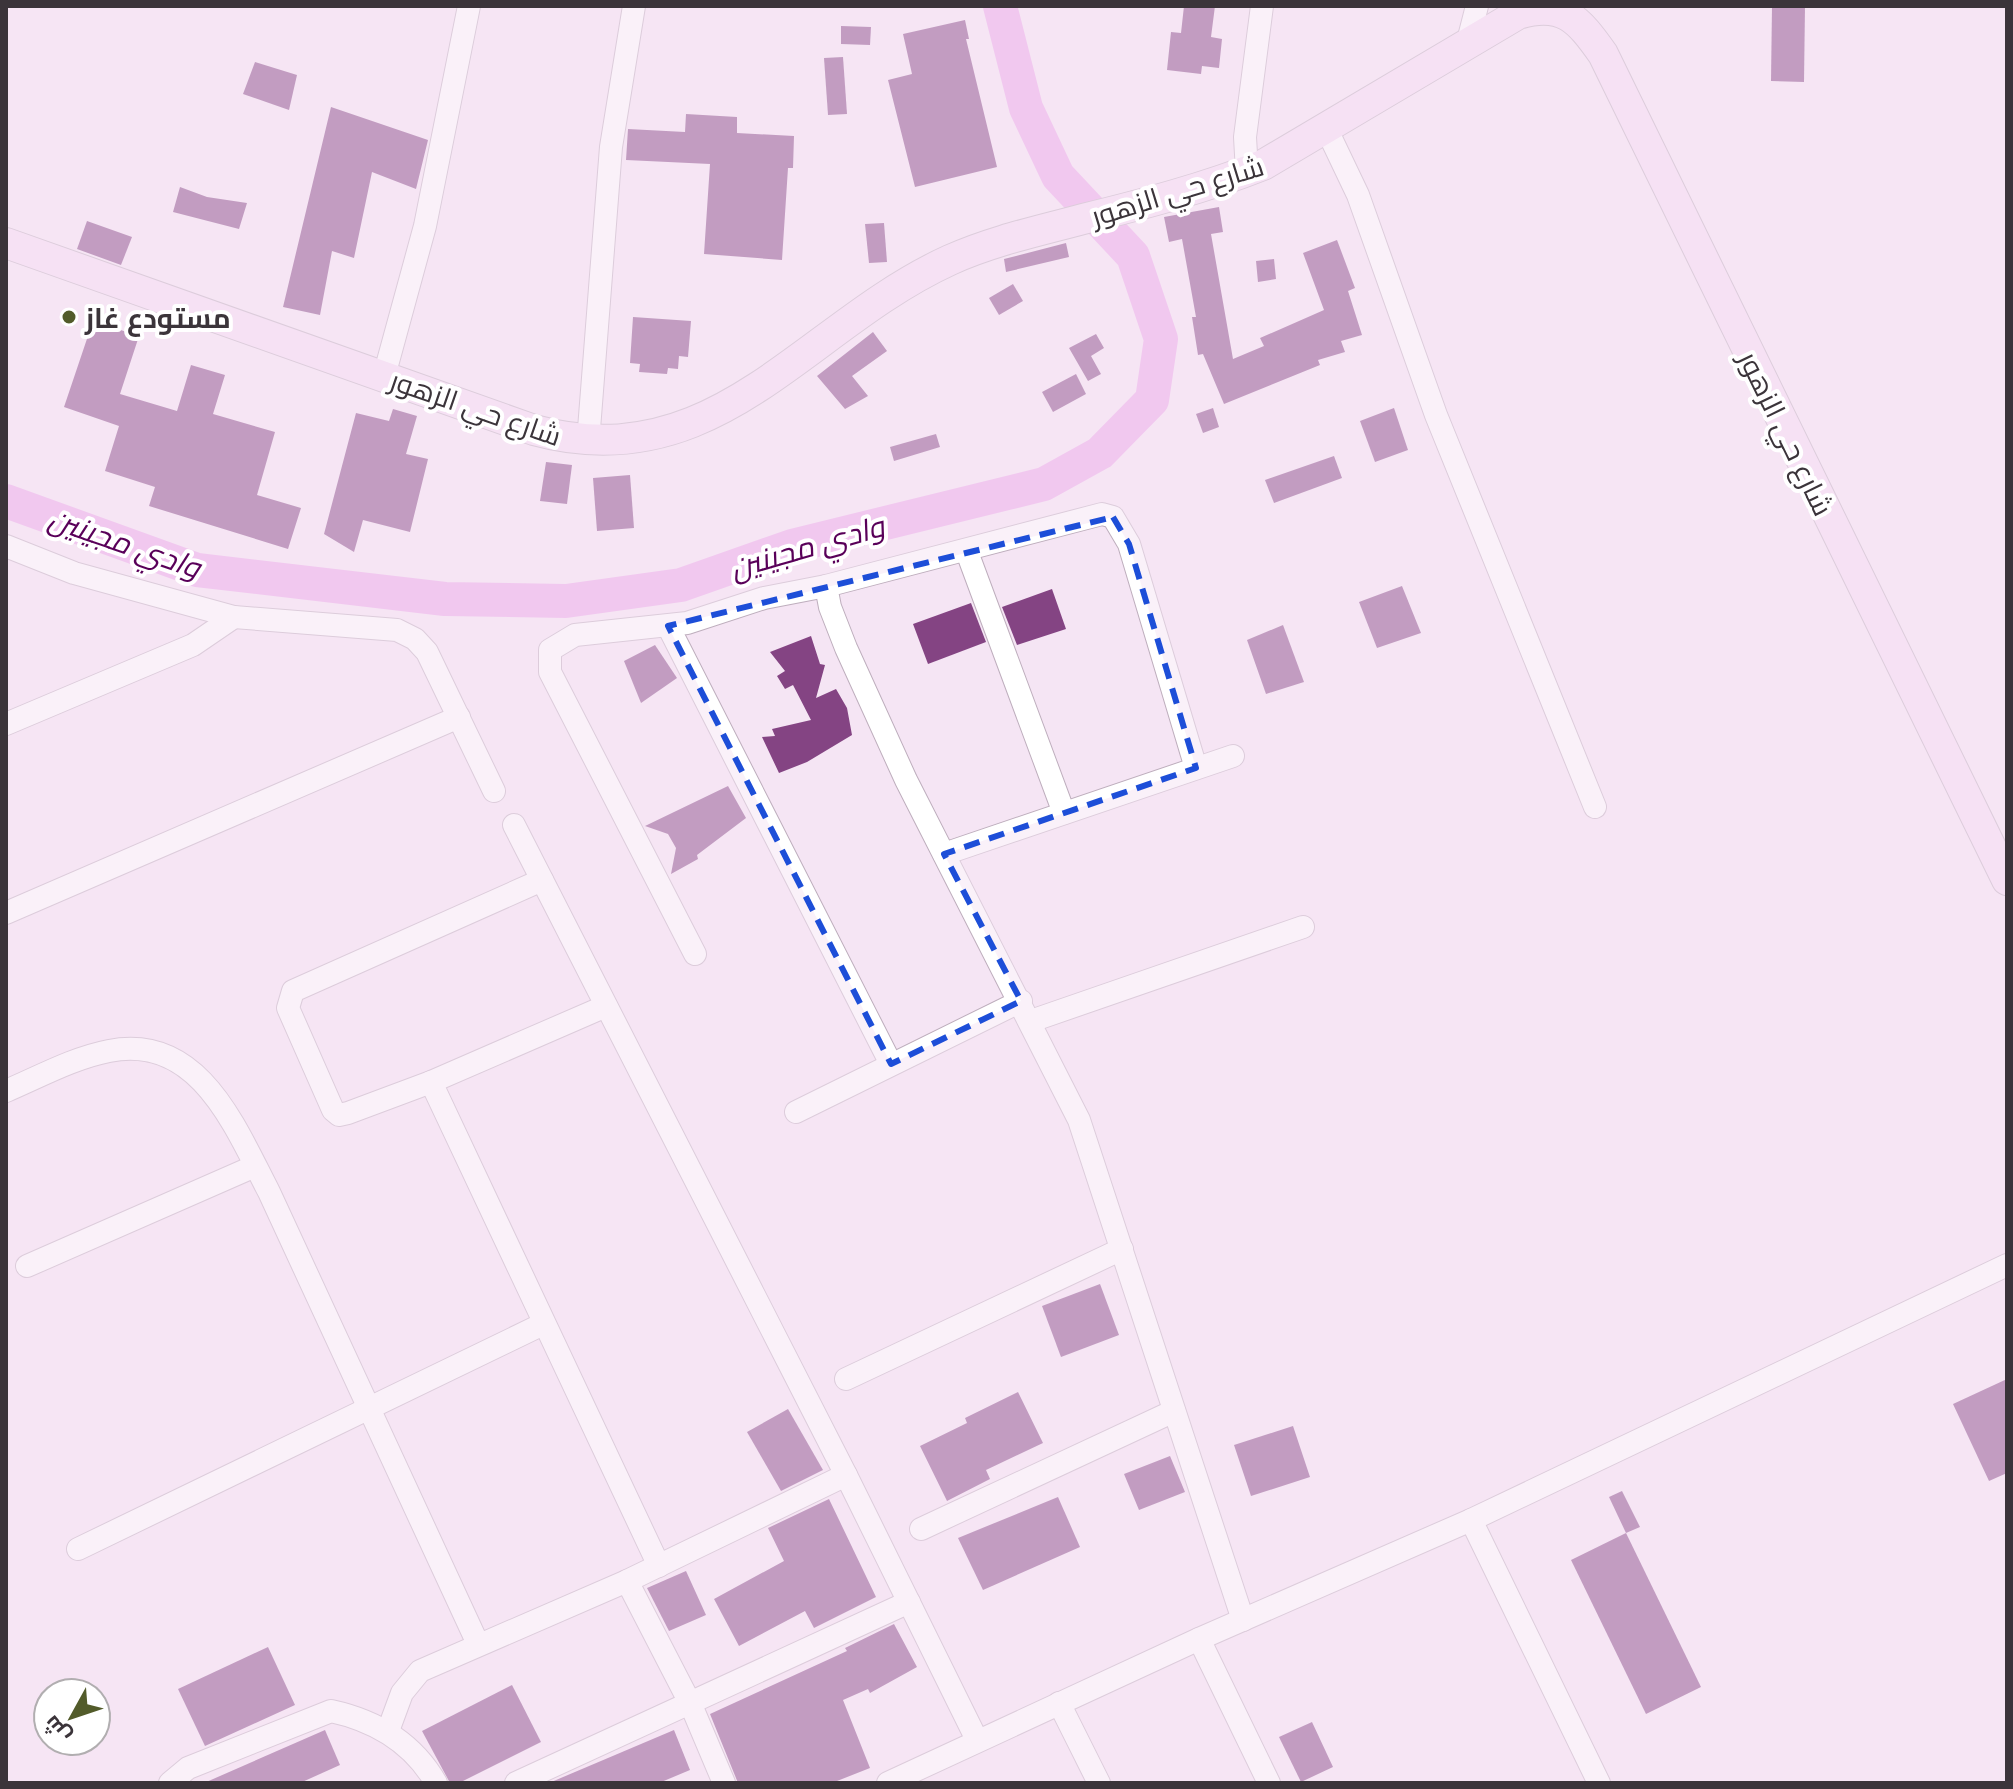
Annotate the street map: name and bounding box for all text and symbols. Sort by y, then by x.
street label: شارع حي الزهور [1084,146,1269,239]
place label: مستودع غاز [84,298,231,337]
marker: مستودع غاز [60,308,78,326]
street label: شارع حي الزهور [1726,343,1843,523]
street label: شارع حي الزهور [382,359,567,458]
water label: وادي مجينين [42,497,208,591]
water label: وادي مجينين [725,504,891,591]
north arrow [32,1677,112,1757]
text: ش [35,1710,76,1751]

